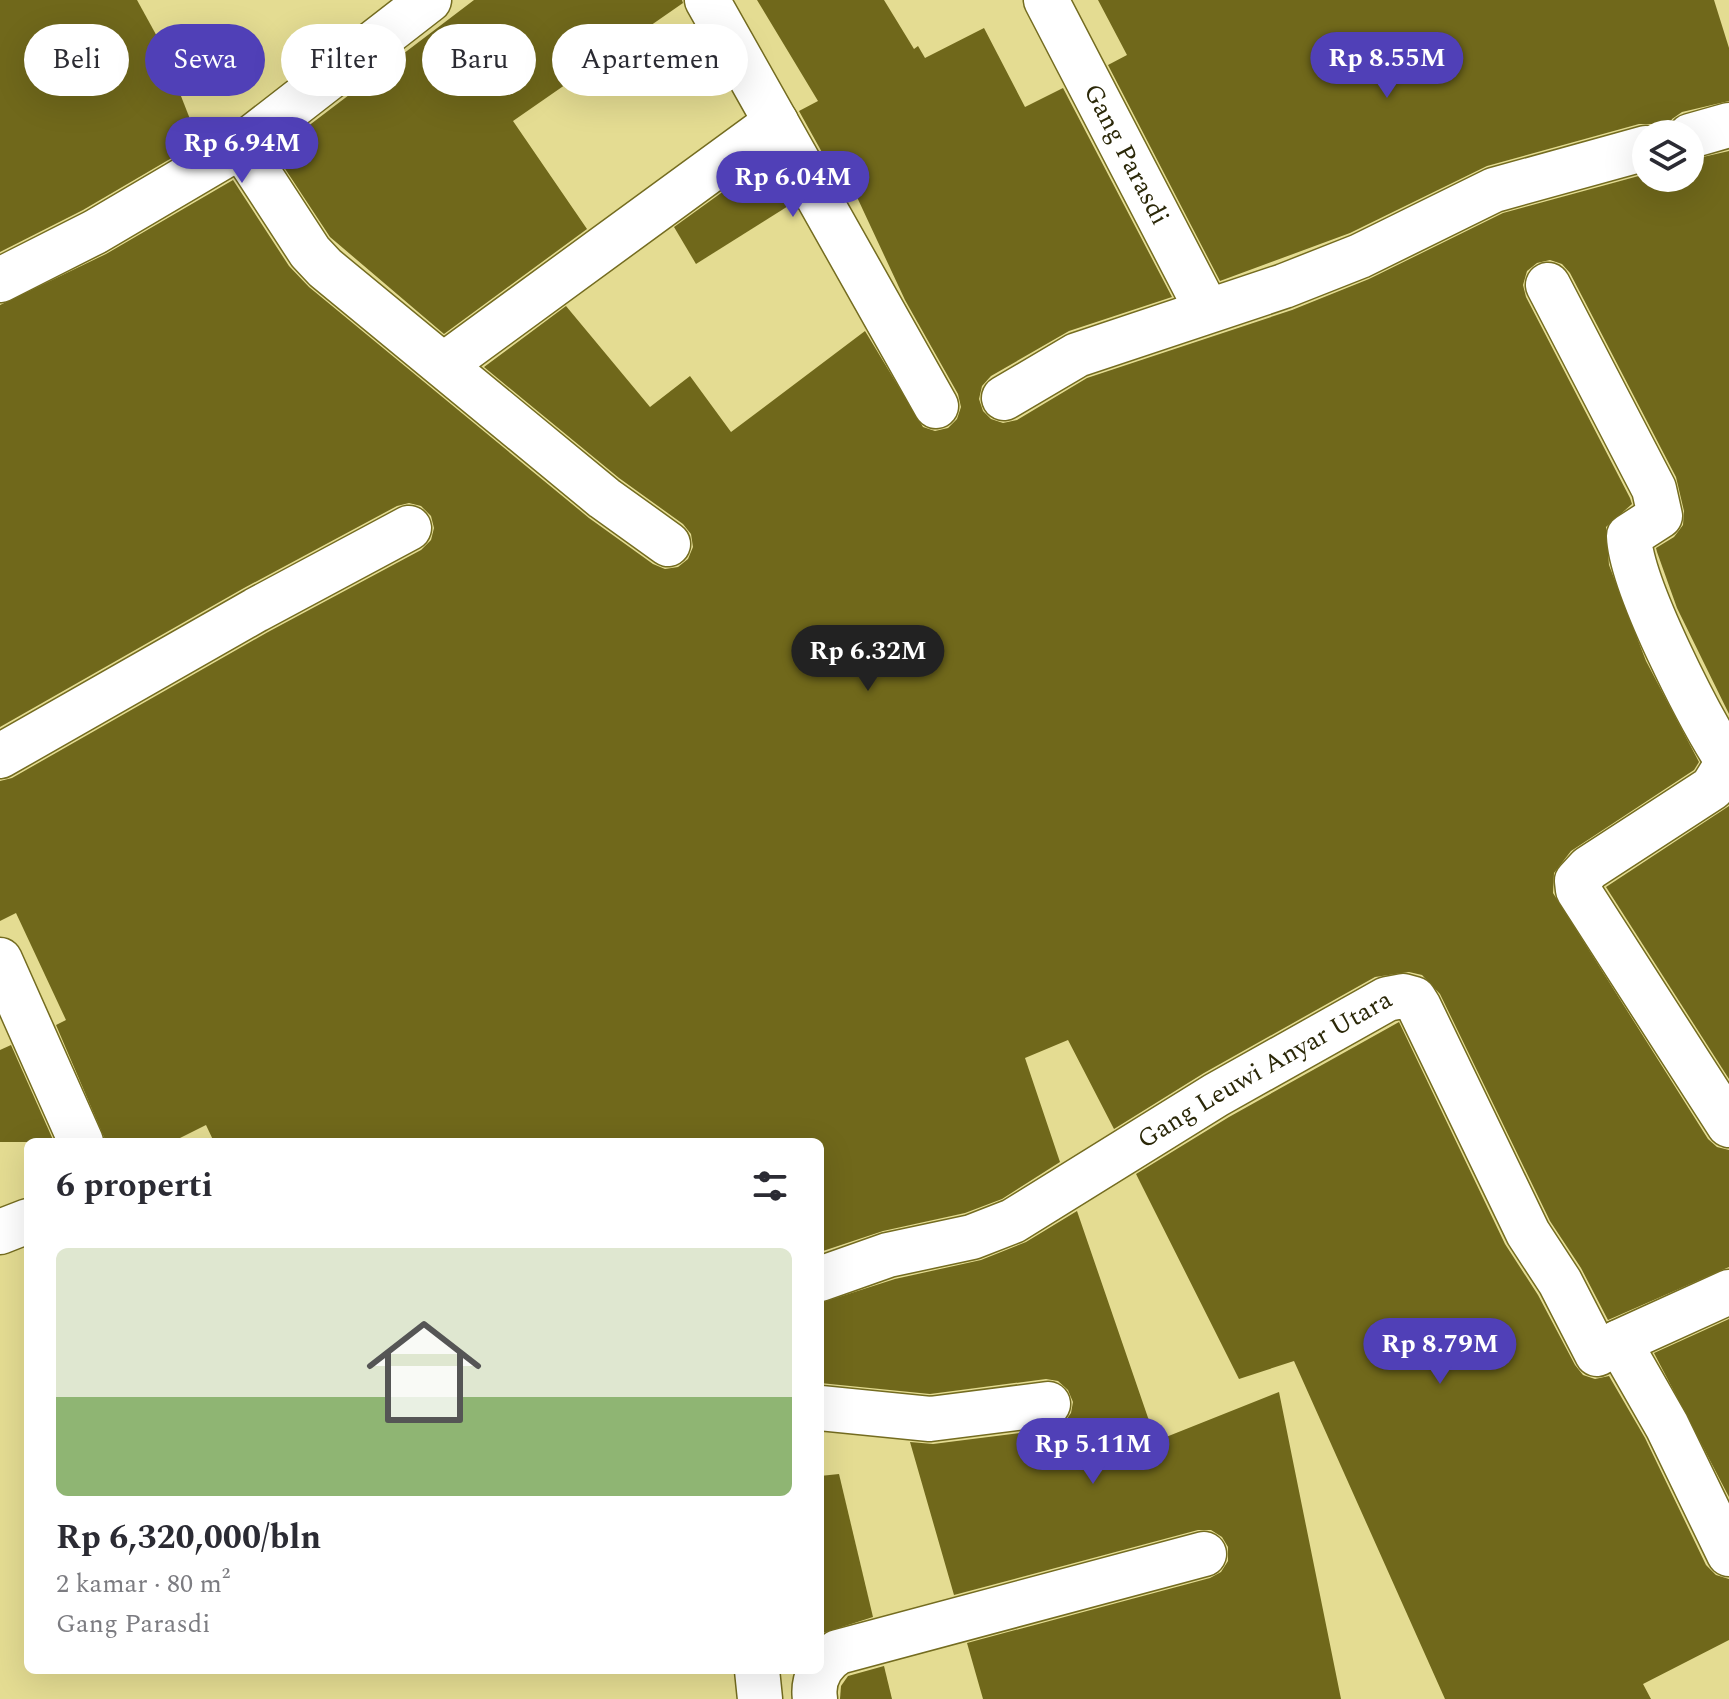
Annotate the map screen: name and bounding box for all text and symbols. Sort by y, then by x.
chip: Beli [24,24,129,96]
chip: Sewa [145,24,265,96]
chip: Filter [281,24,406,96]
chip: Baru [422,24,536,96]
chip: Apartemen [552,24,748,96]
pin: Rp 8.55M [1304,32,1470,100]
text: Rp 8.55M [1328,38,1446,78]
street label: Gang Parasdi [1073,77,1180,232]
pin: Rp 6.94M [159,117,325,185]
map controls [1632,120,1704,192]
button: layers [1632,120,1704,192]
text: Rp 6.94M [183,123,301,163]
pin: Rp 6.04M [710,151,876,219]
text: Rp 6.04M [734,157,852,197]
pin: Rp 6.32M [785,625,951,693]
text: Rp 6.32M [809,631,927,671]
street label: Gang Leuwi Anyar Utara [1130,980,1400,1159]
text: 6 properti [56,1160,213,1212]
icon: filters [748,1164,792,1208]
icon: home [352,1300,496,1444]
pin: Rp 8.79M [1357,1318,1523,1386]
text: Rp 8.79M [1381,1324,1499,1364]
pin: Rp 5.11M [1010,1418,1176,1486]
text: Rp 5.11M [1034,1424,1152,1464]
text: Rp 6,320,000/bln [56,1512,321,1564]
text: 2 kamar · 80 m² [56,1564,230,1604]
text: Gang Parasdi [56,1604,210,1644]

